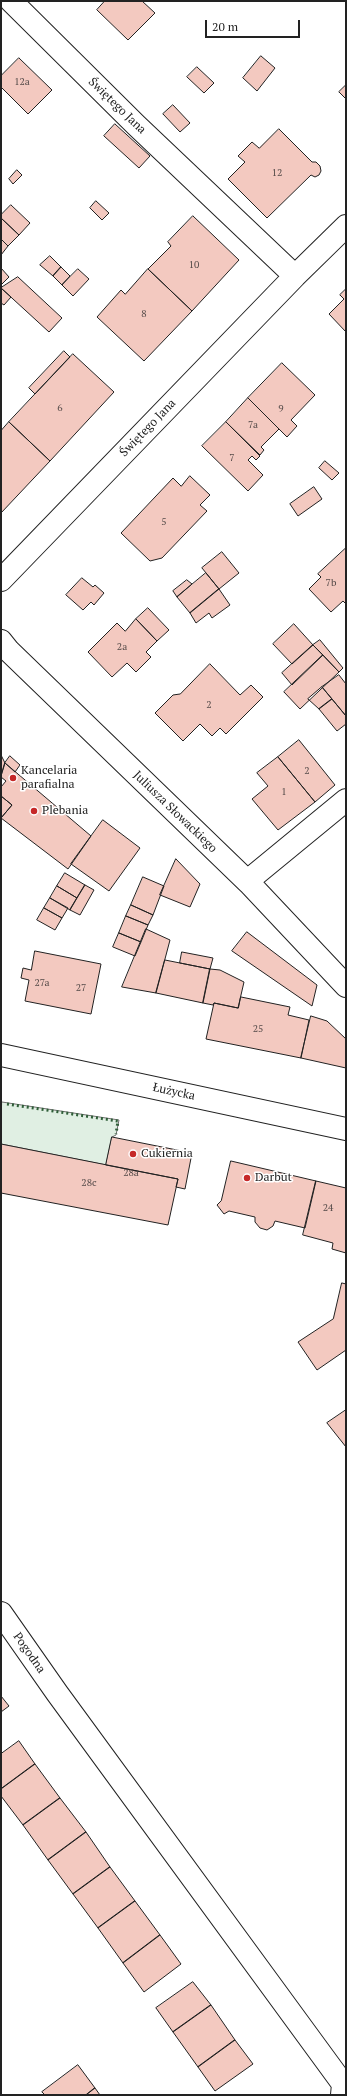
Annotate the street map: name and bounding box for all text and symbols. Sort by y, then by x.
scale bar [207,12,302,38]
text: 20 m [212,19,238,34]
street label: Świętego Jana [85,75,149,137]
house number: 12a [14,76,30,88]
house number: 12 [272,167,282,179]
house number: 10 [189,259,199,271]
house number: 8 [141,308,147,320]
street label: Świętego Jana [117,396,179,460]
house number: 6 [57,402,63,414]
house number: 9 [278,403,284,415]
house number: 7a [248,419,258,431]
house number: 7 [229,452,235,464]
house number: 5 [161,516,167,528]
house number: 7b [326,577,336,589]
house number: 2a [117,641,127,653]
house number: 2 [206,699,212,711]
place label: Kancelaria parafialna [21,764,77,792]
house number: 2 [304,765,310,777]
street label: Juliusza Słowackiego [130,768,220,856]
marker: Kancelaria parafialna [8,773,18,783]
house number: 1 [281,786,287,798]
place label: Plebania [42,804,88,818]
marker: Plebania [29,806,39,816]
house number: 27a [34,977,50,989]
house number: 27 [76,982,86,994]
house number: 25 [253,1023,263,1035]
street label: Łużycka [152,1080,196,1104]
place label: Cukiernia [141,1147,193,1161]
marker: Cukiernia [128,1149,138,1159]
house number: 28a [123,1167,139,1179]
place label: Darbut [255,1171,292,1185]
marker: Darbut [242,1173,252,1183]
house number: 28c [81,1177,97,1189]
house number: 24 [323,1202,333,1214]
street label: Pogodna [10,1630,48,1676]

